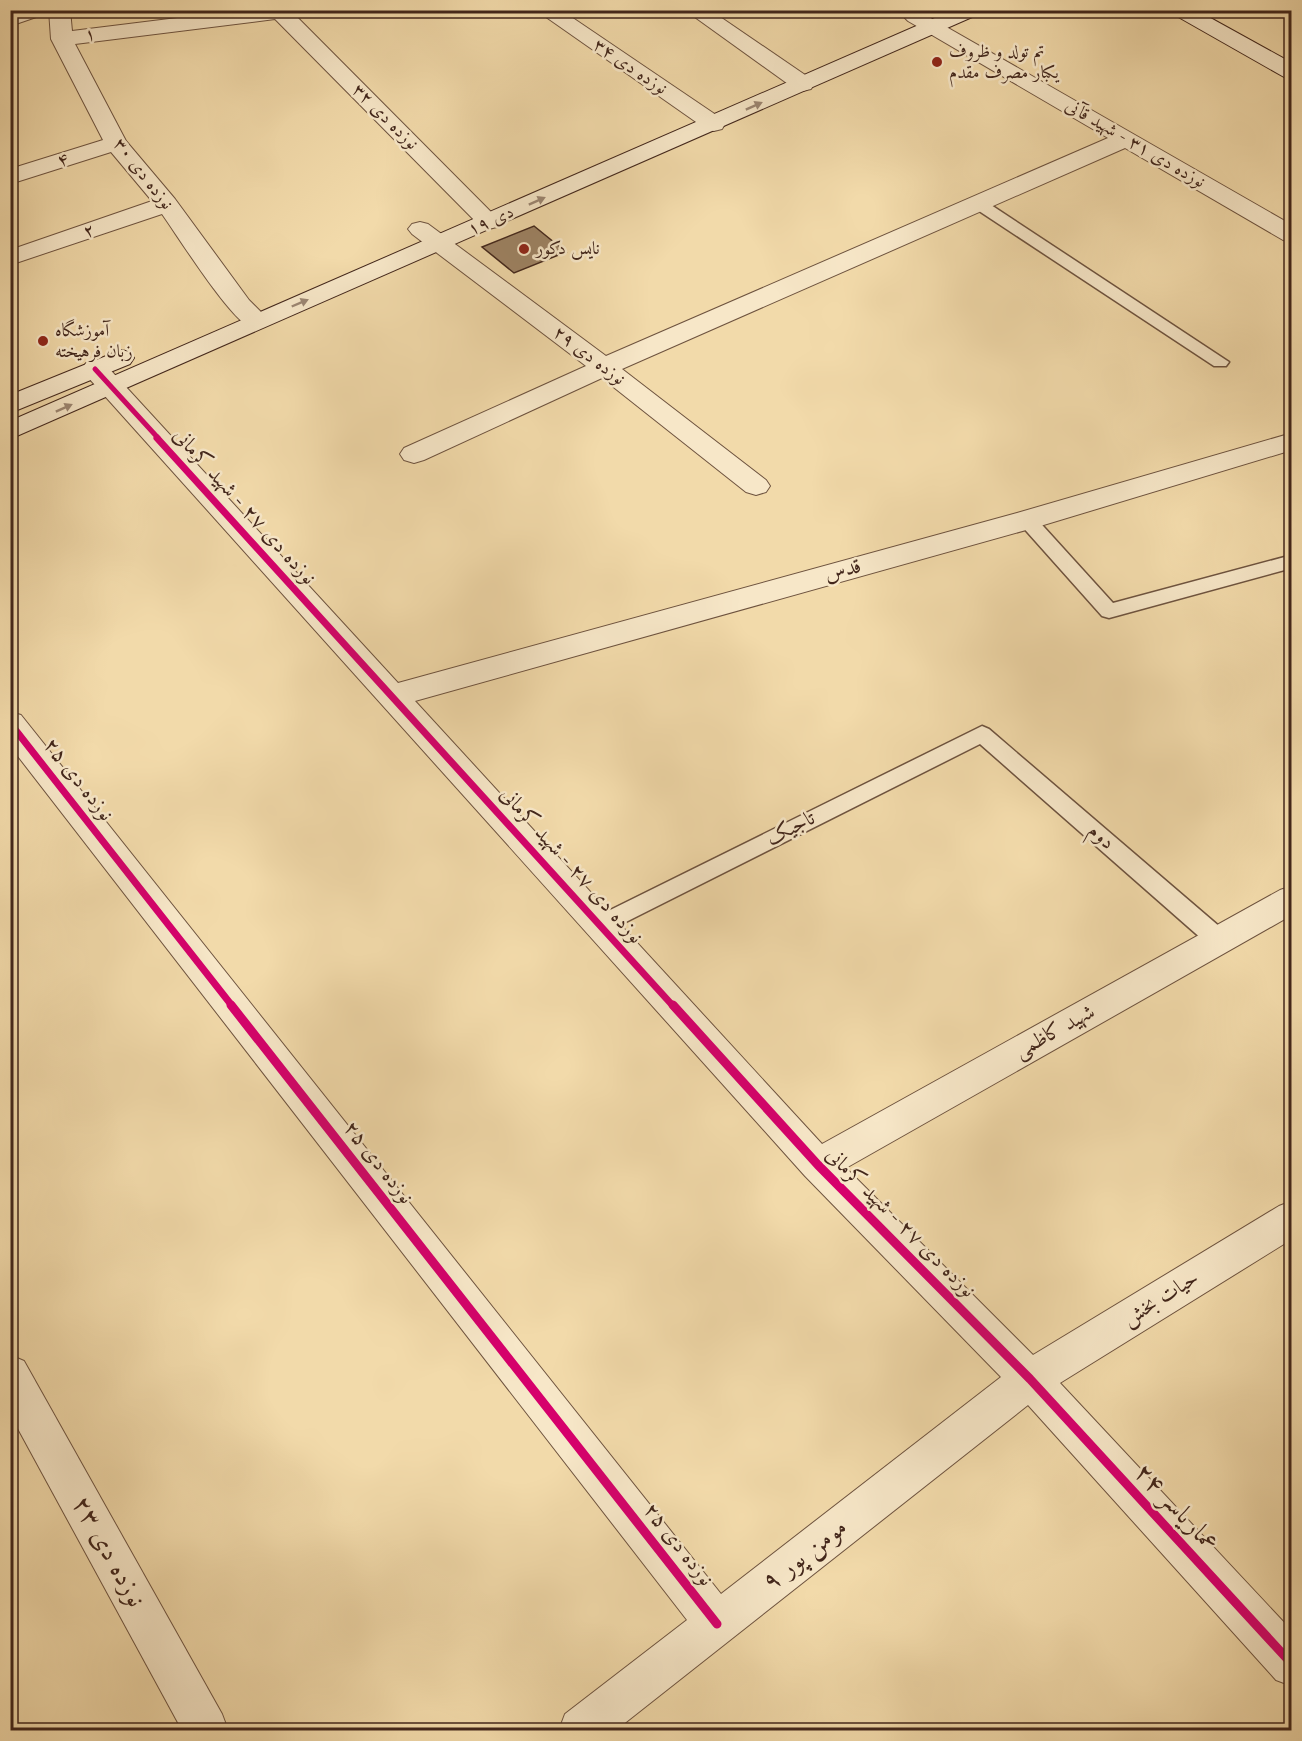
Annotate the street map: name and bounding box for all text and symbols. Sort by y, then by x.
street label: ۱ [84,25,96,45]
street label: نوزده دی ۳۴ [589,36,670,99]
place label: تم تولد و ظروف یکبار مصرف مقدم [949,43,1060,88]
marker: تم تولد و ظروف یکبار مصرف مقدم [930,55,944,69]
street label: نوزده دی ۳۲ [348,81,421,154]
street label: نوزده دی ۳۱ - شهید قآنی [1061,94,1209,193]
one-way arrow [745,101,763,110]
street label: نوزده دی ۳۰ [109,135,176,213]
street label: ۴ [55,150,71,170]
one-way arrow [528,196,546,206]
street label: ۱۹ دی [465,203,517,239]
street label: ۲ [81,221,97,241]
place label: نایس دکور [534,240,600,260]
marker: نایس دکور [517,242,531,256]
one-way arrow [291,298,309,307]
place label: آموزشگاه زبان فرهیخته [55,318,133,363]
street label: نوزده دی ۲۹ [549,323,628,389]
marker: آموزشگاه زبان فرهیخته [36,334,50,348]
one-way arrow [55,403,73,412]
street label: نوزده دی ۲۷ - شهید کرمانی [167,424,321,590]
street label: قدس [822,556,864,586]
street label: نوزده دی ۲۵ [39,735,117,826]
street label: نوزده دی ۲۷ - شهید کرمانی [494,783,648,949]
street label: تاجیک [762,806,820,850]
street label: دوم [1080,820,1118,858]
street label: شهید کاظمی [1011,1001,1100,1064]
street label: نوزده دی ۲۵ [339,1118,417,1209]
street label: نوزده دی ۲۷ - شهید کرمانی [820,1143,980,1303]
street label: حیات بخش [1119,1268,1204,1332]
street label: عماریاسر ۲۴ [1128,1459,1223,1558]
street label: نوزده دی ۲۳ [65,1492,149,1613]
street label: نوزده دی ۲۵ [639,1500,717,1591]
street label: مومن پور ۹ [758,1514,855,1599]

